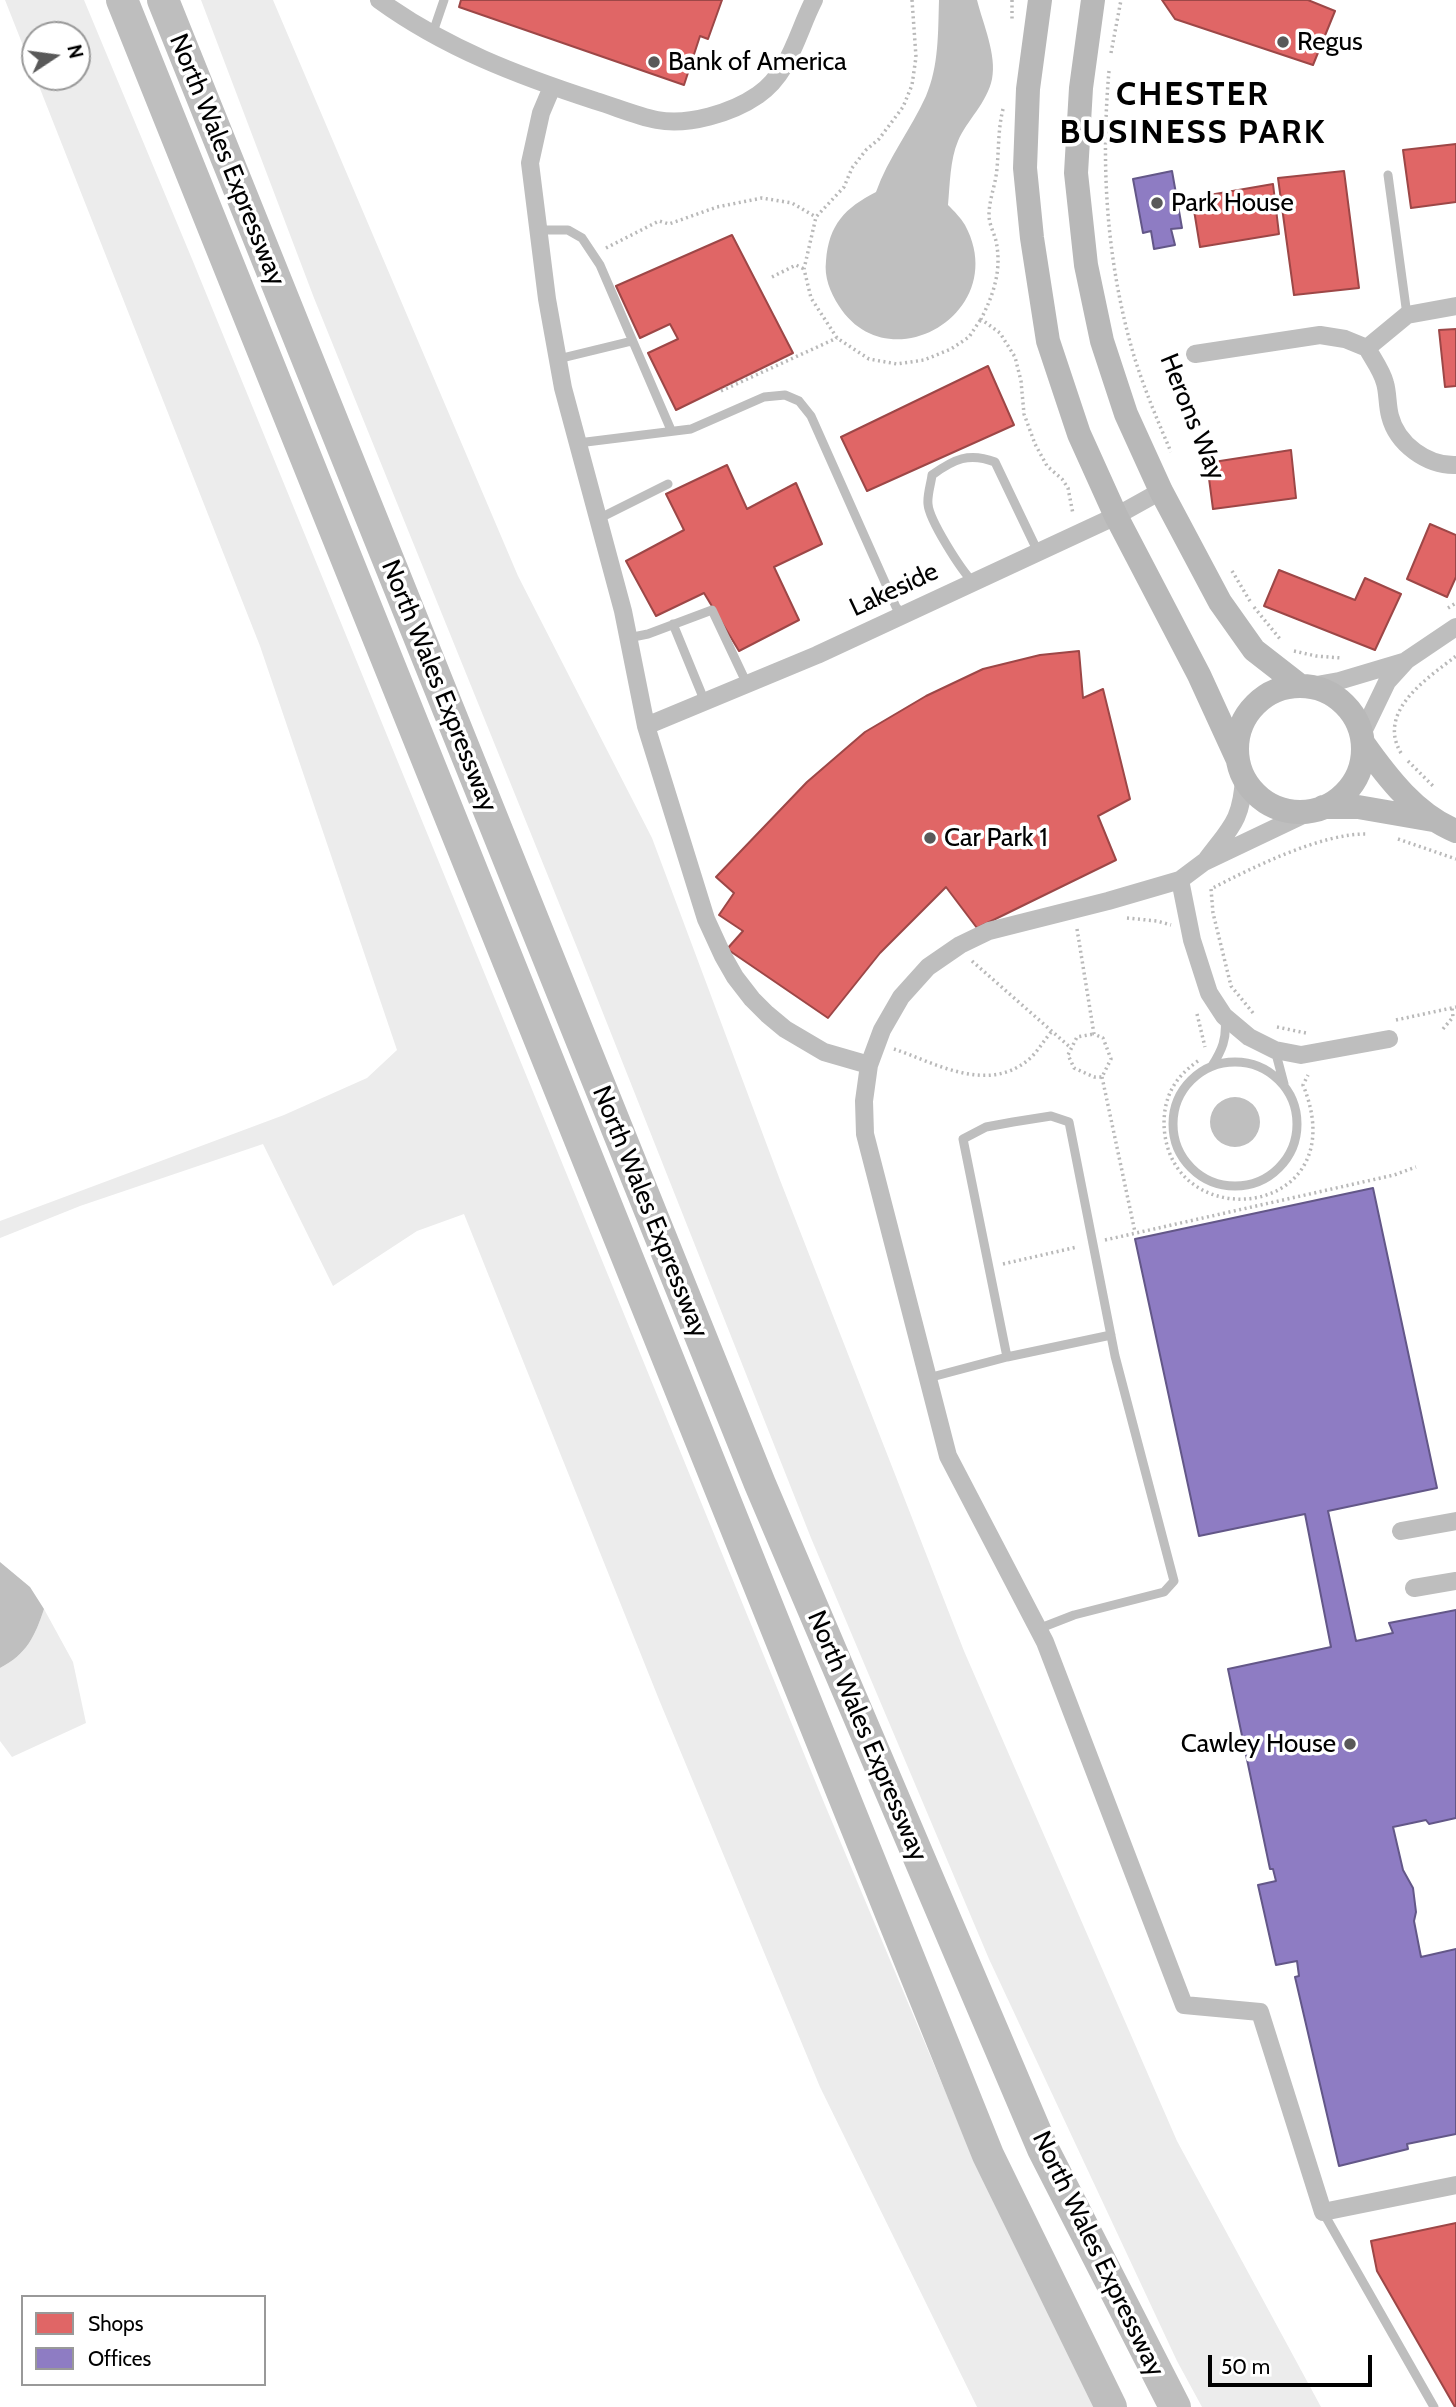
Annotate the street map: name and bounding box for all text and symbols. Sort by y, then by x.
north arrow [21,21,91,91]
place label: Regus [1297,26,1363,58]
street label: North Wales Expressway [162,30,292,290]
marker: Regus [1275,34,1291,50]
text: N [62,42,88,61]
place label: Bank of America [668,46,847,78]
marker: Bank of America [646,54,662,70]
district label: CHESTER BUSINESS PARK [1061,75,1325,153]
place label: Park House [1171,187,1294,219]
marker: Park House [1149,195,1165,211]
street label: Herons Way [1153,349,1231,485]
street label: North Wales Expressway [374,556,504,816]
street label: Lakeside [845,556,943,624]
place label: Car Park 1 [944,822,1048,854]
marker: Car Park 1 [922,830,938,846]
street label: North Wales Expressway [585,1082,715,1342]
street label: North Wales Expressway [800,1606,934,1866]
place label: Cawley House [1181,1728,1336,1760]
marker: Cawley House [1342,1736,1358,1752]
street label: North Wales Expressway [1025,2126,1171,2382]
legend [21,2295,266,2386]
text: Shops [88,2311,143,2336]
scale bar [1211,2340,1376,2384]
text: Offices [88,2346,151,2371]
text: 50 m [1221,2354,1270,2379]

